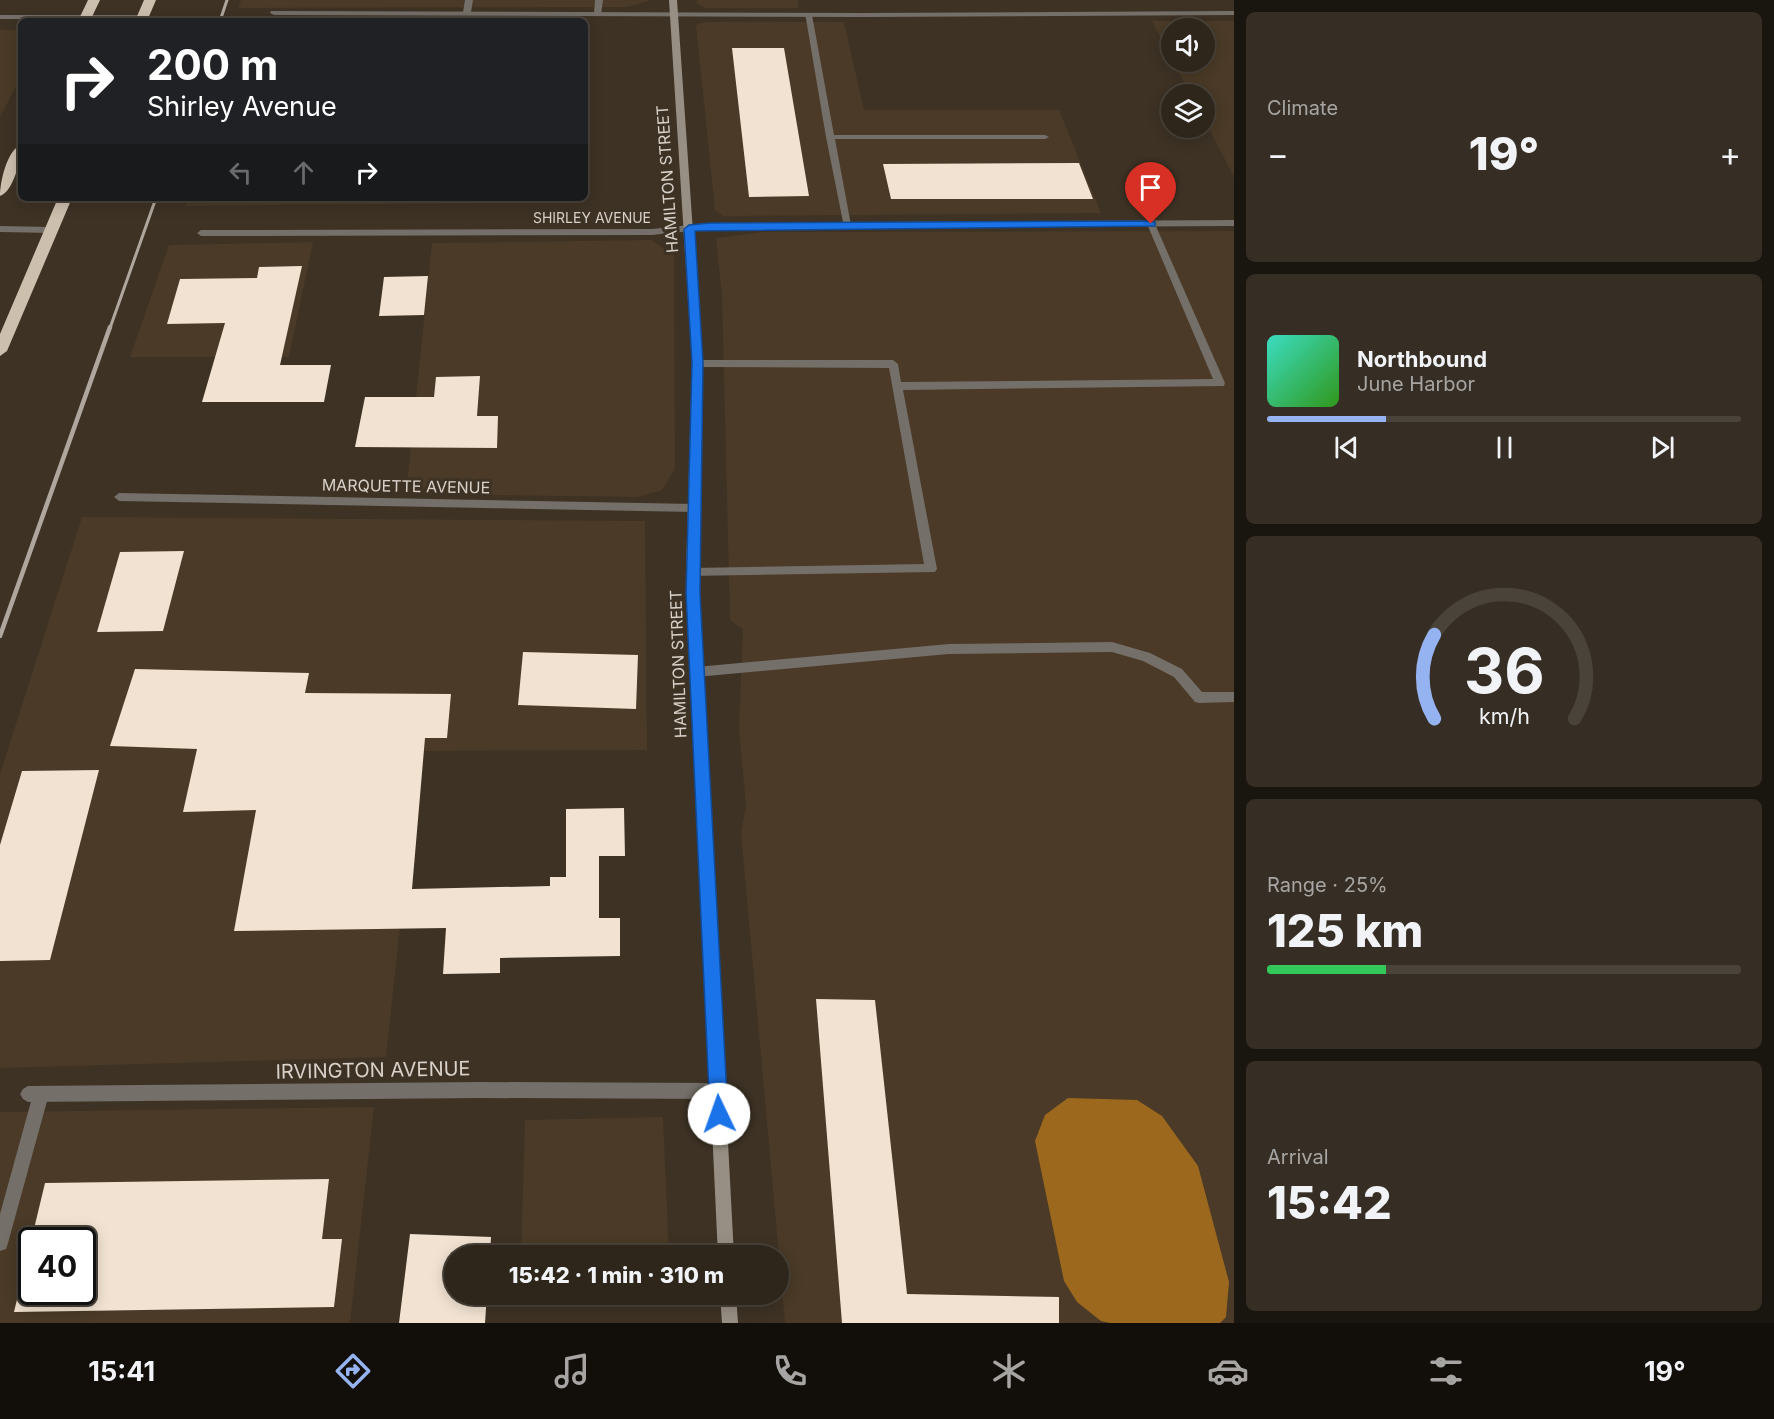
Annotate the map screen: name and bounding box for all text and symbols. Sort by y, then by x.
map controls [1161,18,1215,138]
button: sound [1161,18,1215,72]
text: 200 m [147,39,278,90]
icon: right [48,42,126,120]
button: layers [1161,84,1215,138]
text: Shirley Avenue [147,90,337,123]
text: Climate [1267,96,1338,120]
street label: HAMILTON STREET [652,104,682,254]
text: 19° [1469,126,1539,181]
text: − [1267,134,1289,174]
text: + [1719,134,1741,174]
icon: left [224,156,257,189]
icon: ahead [287,156,320,189]
icon: right [350,156,383,189]
pin [1125,162,1176,224]
icon: arrive [1134,171,1167,204]
street label: SHIRLEY AVENUE [533,209,651,226]
text: Northbound [1357,346,1487,372]
text: June Harbor [1357,372,1475,396]
icon: previous [1330,431,1363,464]
icon: pause [1488,431,1521,464]
icon: next [1646,431,1679,464]
street label: MARQUETTE AVENUE [322,475,490,497]
street label: HAMILTON STREET [665,590,691,738]
text: 36 [1464,633,1544,708]
text: km/h [1479,703,1529,729]
text: Range · 25% [1267,873,1388,897]
text: 125 km [1267,903,1423,958]
street label: IRVINGTON AVENUE [275,1056,471,1084]
position arrow [687,1082,751,1146]
text: Arrival [1267,1145,1329,1169]
text: 15:42 [1267,1175,1392,1230]
speed limit sign: 40 [18,1227,96,1305]
text: 15:42 · 1 min · 310 m [509,1262,724,1288]
icon: directions [332,1350,374,1392]
icon: music [551,1350,593,1392]
icon: phone [769,1350,811,1392]
icon: climate [988,1350,1030,1392]
icon: car [1207,1350,1249,1392]
icon: filters [1425,1350,1467,1392]
text: 15:41 [88,1355,155,1388]
text: 19° [1644,1355,1686,1388]

